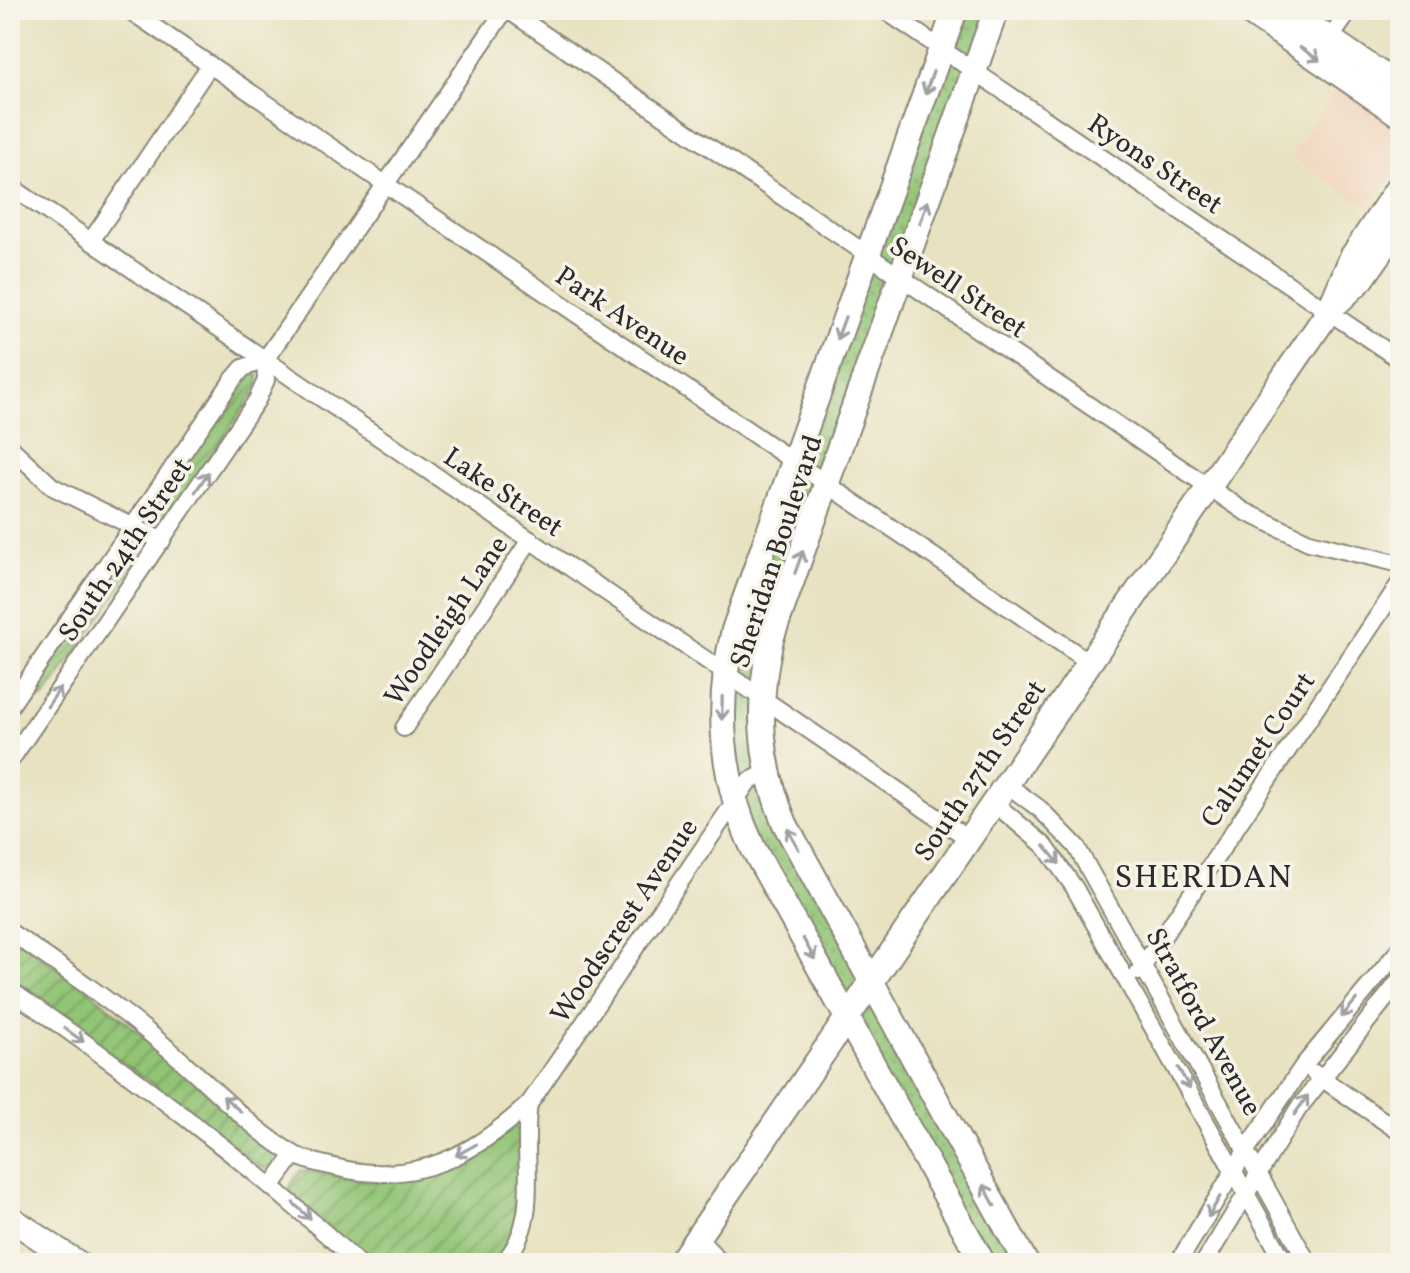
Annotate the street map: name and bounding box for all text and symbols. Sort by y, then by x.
one-way arrow [1299,46,1321,62]
one-way arrow [920,71,935,96]
street label: Ryons Street [1079,105,1230,225]
one-way arrow [917,200,932,225]
street label: Sewell Street [881,227,1034,349]
street label: Park Avenue [547,258,697,376]
one-way arrow [833,315,847,340]
street label: Sheridan Boulevard [721,430,834,674]
street label: Lake Street [435,439,570,547]
street label: South 24th Street [50,451,202,650]
one-way arrow [193,472,210,494]
street label: Woodleigh Lane [376,529,519,714]
one-way arrow [792,550,807,575]
street label: Calumet Court [1192,665,1326,836]
street label: South 27th Street [906,673,1056,870]
one-way arrow [46,686,62,708]
one-way arrow [715,694,730,721]
street label: Woodscrest Avenue [542,811,708,1032]
one-way arrow [785,827,800,851]
one-way arrow [1043,844,1061,864]
district label: SHERIDAN [1114,857,1294,901]
street label: Stratford Avenue [1135,921,1271,1123]
one-way arrow [801,937,817,960]
one-way arrow [1340,997,1358,1018]
one-way arrow [63,1027,85,1043]
one-way arrow [1176,1066,1192,1089]
one-way arrow [1293,1094,1309,1116]
one-way arrow [223,1095,243,1113]
one-way arrow [455,1143,479,1158]
one-way arrow [981,1183,996,1207]
one-way arrow [1206,1194,1221,1218]
one-way arrow [291,1201,311,1219]

